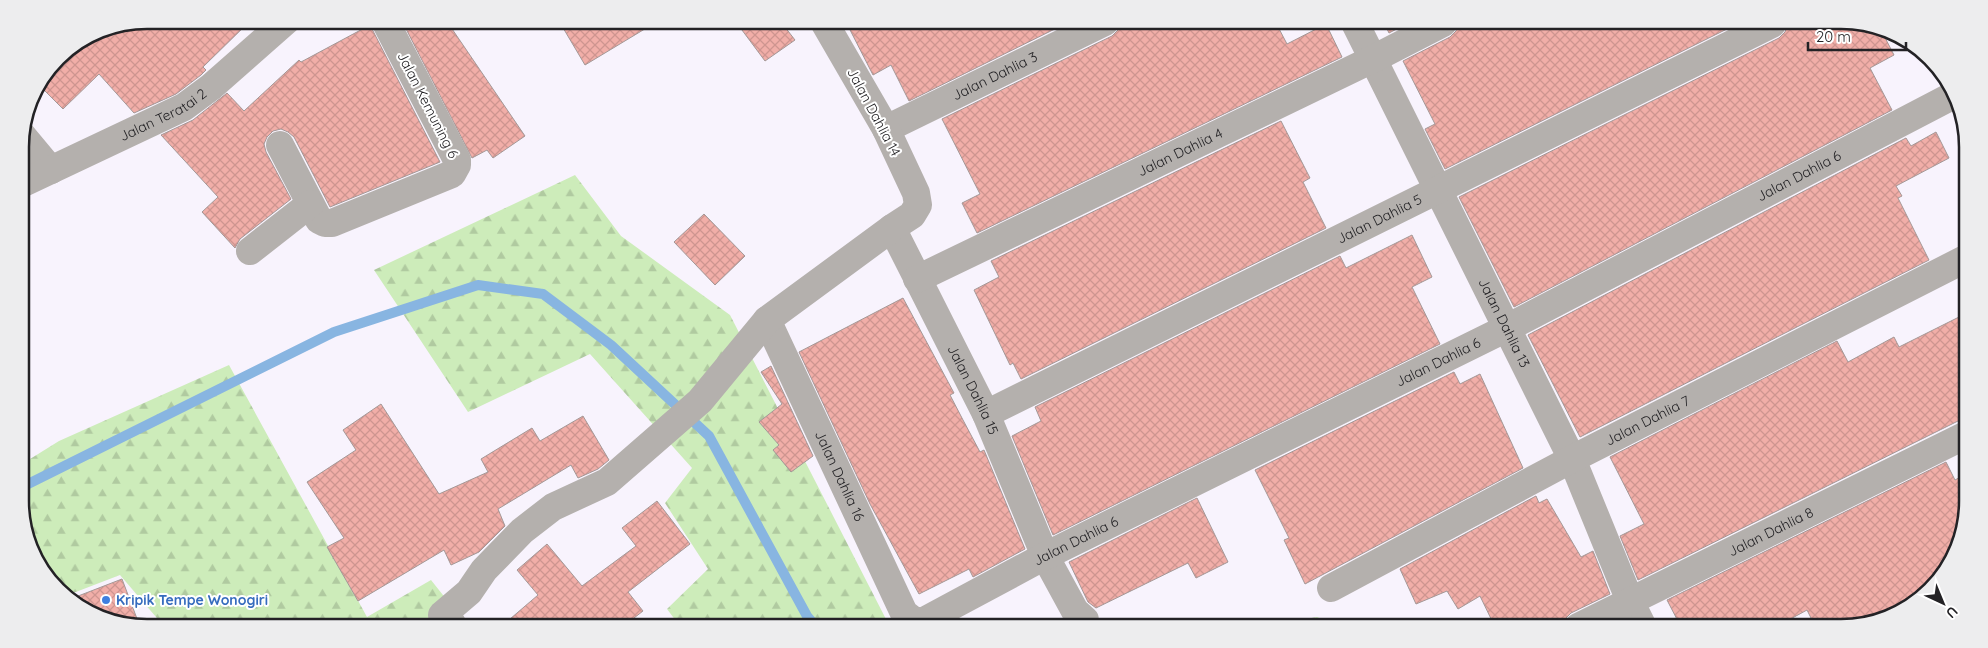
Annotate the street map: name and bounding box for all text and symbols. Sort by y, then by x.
scale bar [1808,20,1906,52]
text: 20 m [1816,27,1851,46]
street label: Jalan Dahlia 3 [949,47,1040,104]
street label: Jalan Kemuning 6 [393,49,463,162]
street label: Jalan Dahlia 14 [843,65,905,159]
street label: Jalan Teratai 2 [116,84,210,145]
street label: Jalan Dahlia 4 [1134,124,1226,180]
street label: Jalan Dahlia 6 [1754,146,1845,205]
street label: Jalan Dahlia 5 [1334,190,1425,248]
street label: Jalan Dahlia 13 [1474,275,1534,371]
street label: Jalan Dahlia 6 [1393,333,1484,391]
street label: Jalan Dahlia 15 [943,342,1003,437]
street label: Jalan Dahlia 7 [1602,392,1693,450]
street label: Jalan Dahlia 16 [811,428,869,524]
street label: Jalan Dahlia 8 [1725,503,1816,560]
street label: Jalan Dahlia 6 [1030,512,1122,570]
north arrow [1918,578,1968,628]
place label: Kripik Tempe Wonogiri [116,591,268,609]
marker: Kripik Tempe Wonogiri [100,594,112,606]
text: U [1942,602,1962,622]

